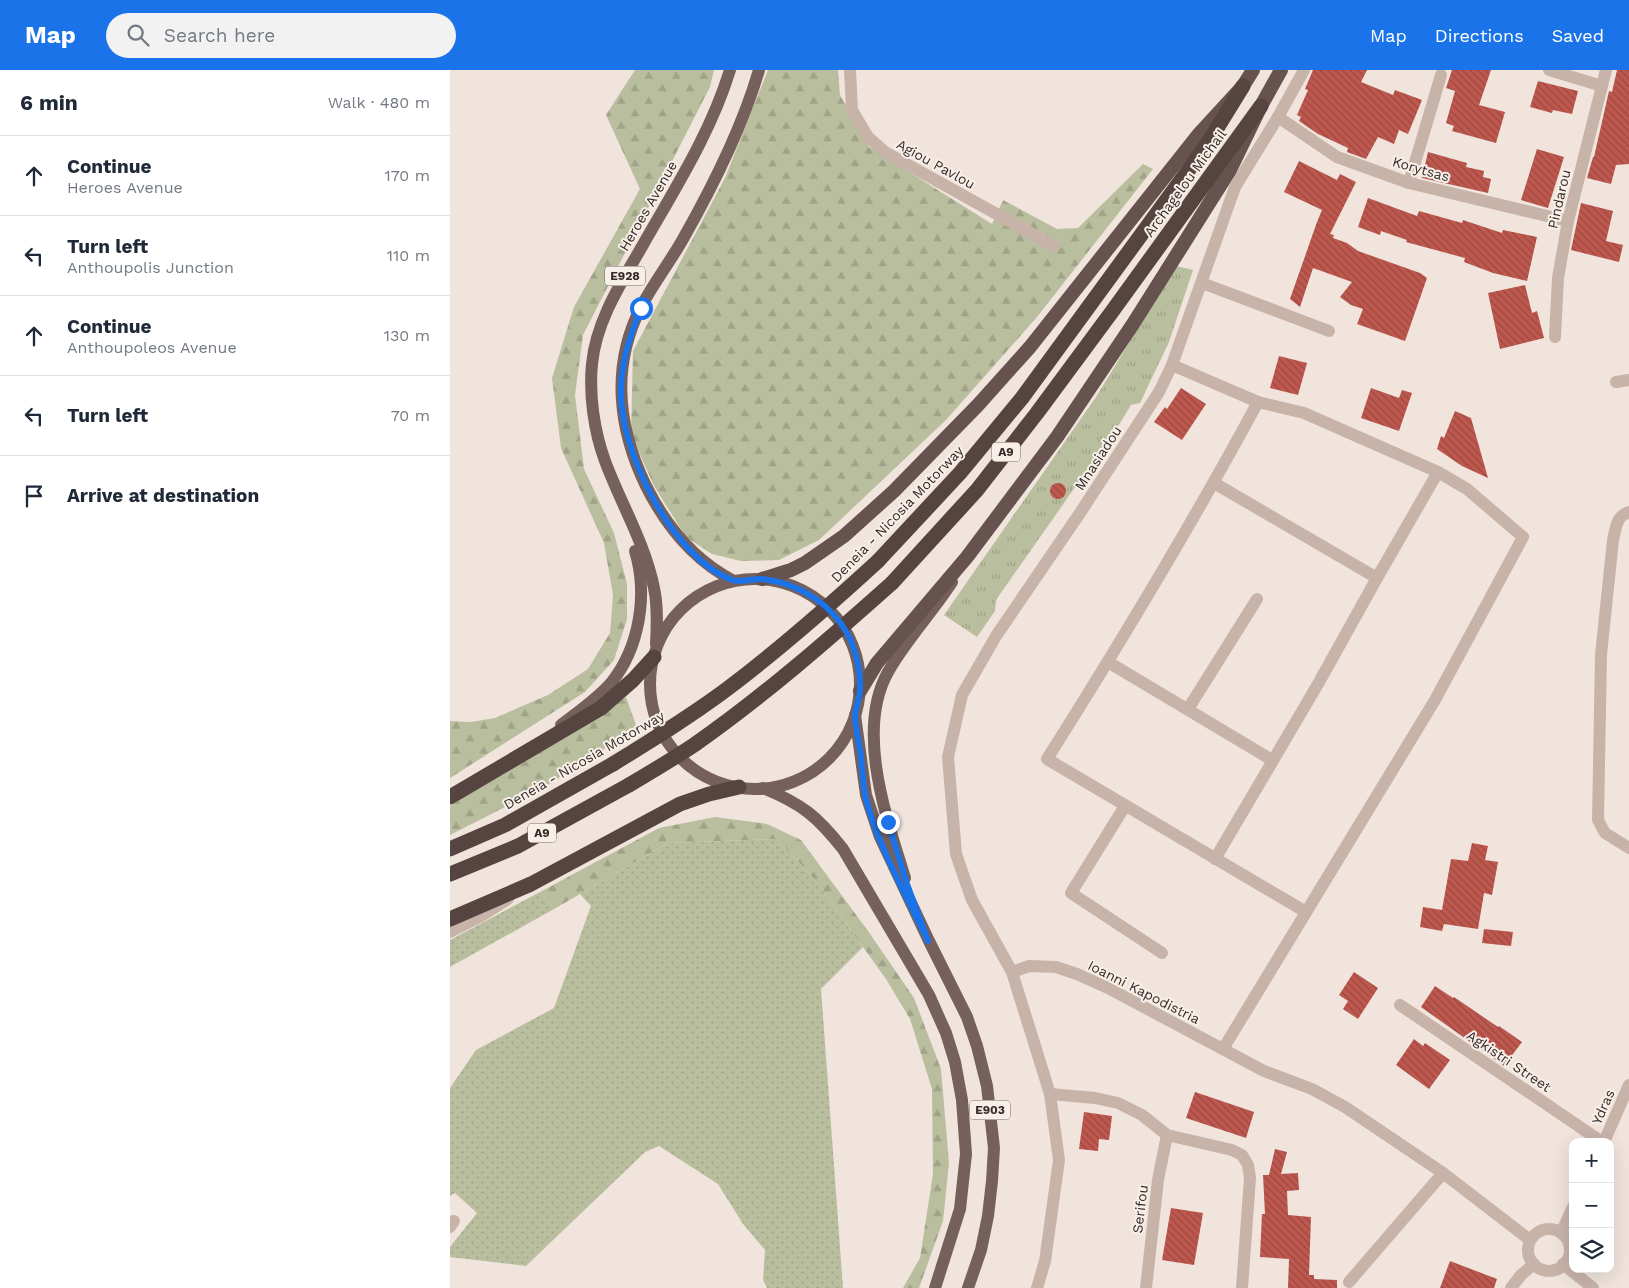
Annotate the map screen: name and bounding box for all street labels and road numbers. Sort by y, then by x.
street label: Archagelou Michail [1141,126,1230,240]
street label: Agiou Pavlou [894,136,978,192]
street label: Korytsas [1391,153,1451,185]
street label: Heroes Avenue [616,158,680,254]
street label: Pindarou [1544,168,1574,230]
road number: E928 [605,267,645,286]
street label: Mnasiadou [1071,423,1125,493]
street label: Deneia - Nicosia Motorway [828,442,967,585]
road number: A9 [992,442,1020,462]
street label: Deneia - Nicosia Motorway [501,707,668,813]
road number: A9 [528,824,556,842]
street label: Ioanni Kapodistria [1085,957,1203,1027]
street label: Agkistri Street [1464,1027,1554,1095]
street label: Ydras [1588,1087,1618,1127]
road number: E903 [970,1100,1010,1120]
street label: Serifou [1129,1184,1151,1234]

